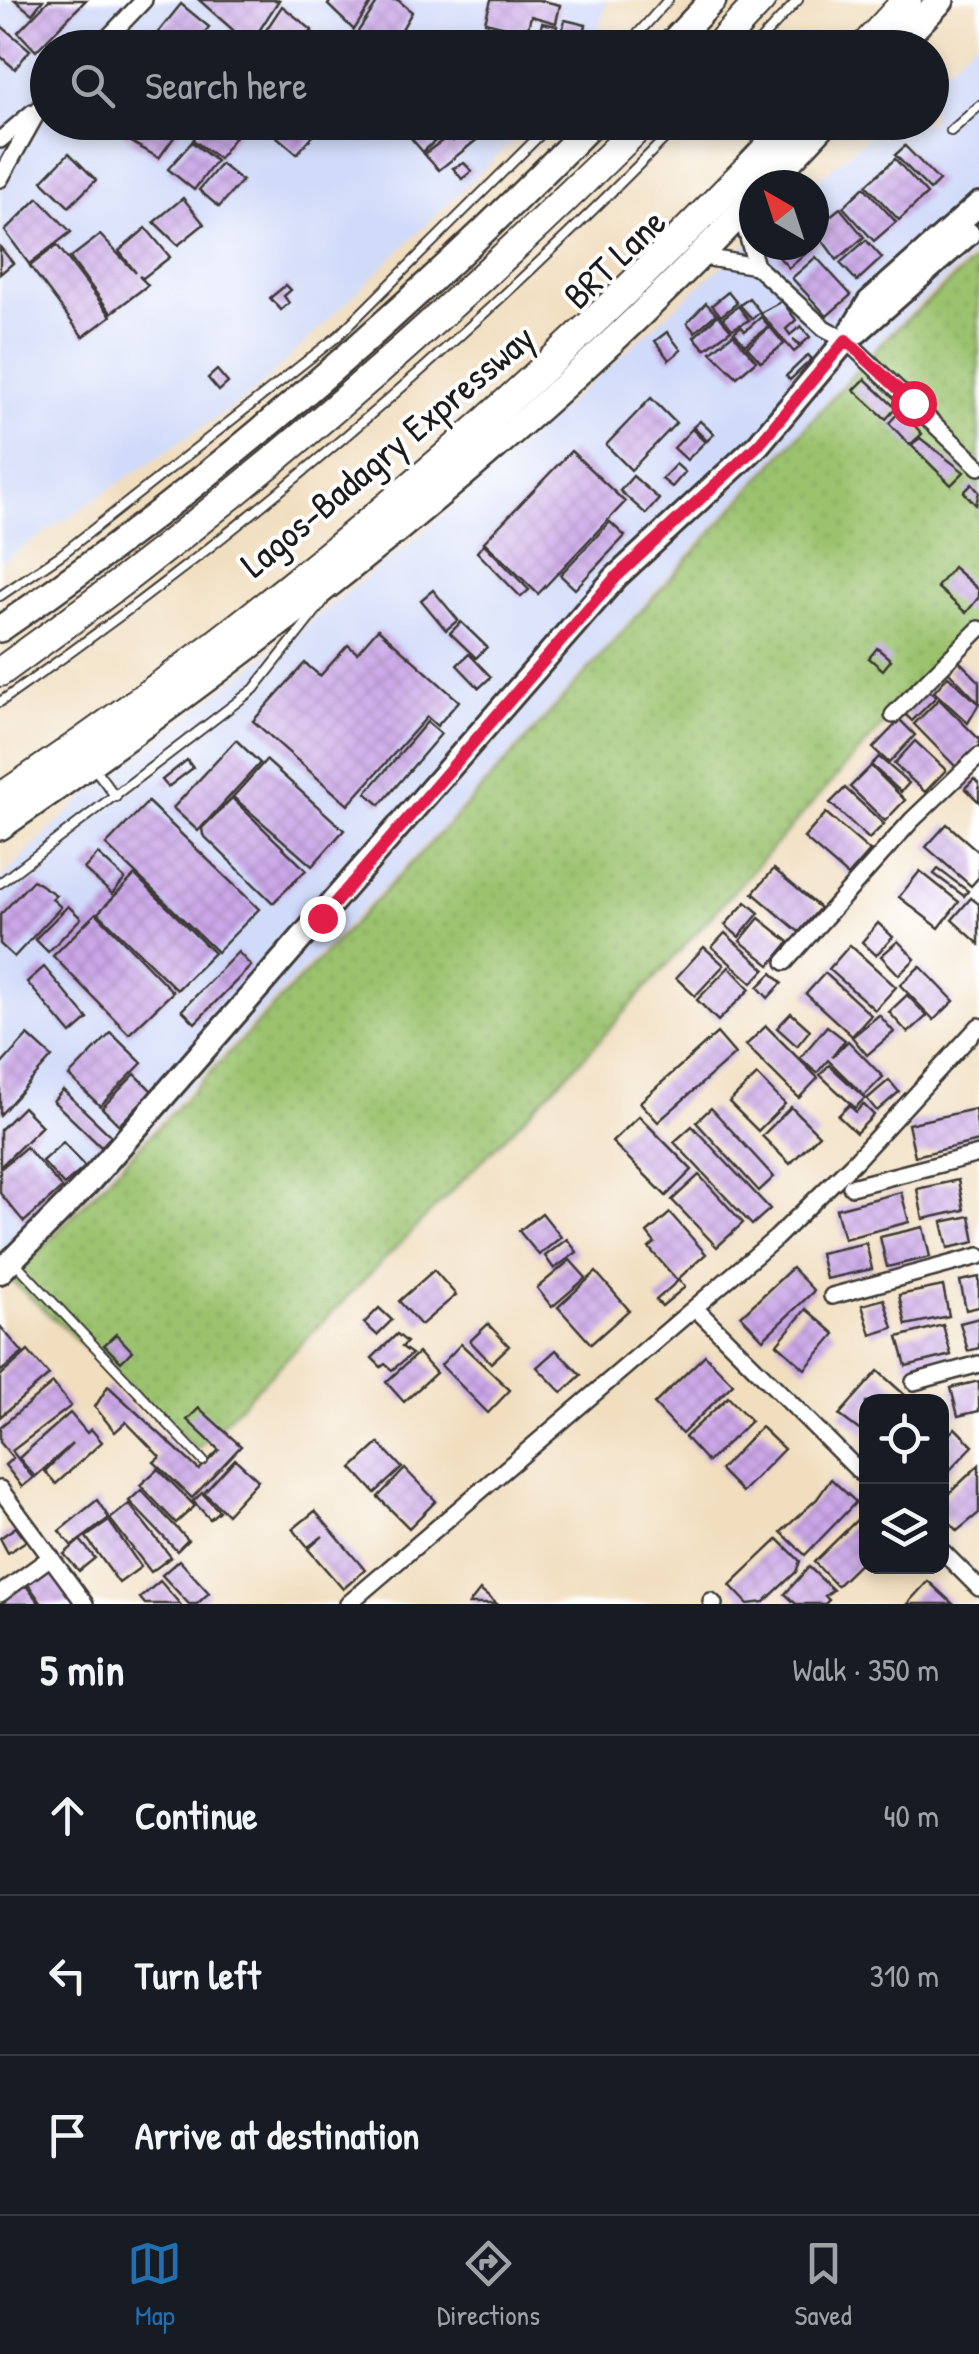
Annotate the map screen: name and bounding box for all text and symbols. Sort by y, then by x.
search box [30,30,949,140]
icon: search [65,58,120,113]
text: Search here [145,59,307,111]
north arrow [739,170,829,260]
street label: BRT Lane [551,196,677,320]
street label: Lagos-Badagry Expressway [229,311,545,589]
route start [891,381,937,427]
route end [300,896,346,942]
map controls [859,1394,949,1574]
button: locate [859,1394,949,1484]
button: layers [859,1484,949,1574]
text: 5 min [40,1641,124,1698]
text: Walk · 350 m [793,1648,939,1691]
icon: ahead [40,1788,95,1843]
text: Continue [135,1789,257,1841]
text: 40 m [884,1794,939,1837]
icon: left [40,1948,95,2003]
text: Turn left [135,1949,260,2001]
text: 310 m [870,1954,939,1997]
icon: arrive [40,2108,95,2163]
text: Arrive at destination [135,2109,419,2161]
tab: Map [127,2236,182,2334]
tab: Directions [437,2236,540,2334]
tab: Saved [795,2236,852,2334]

